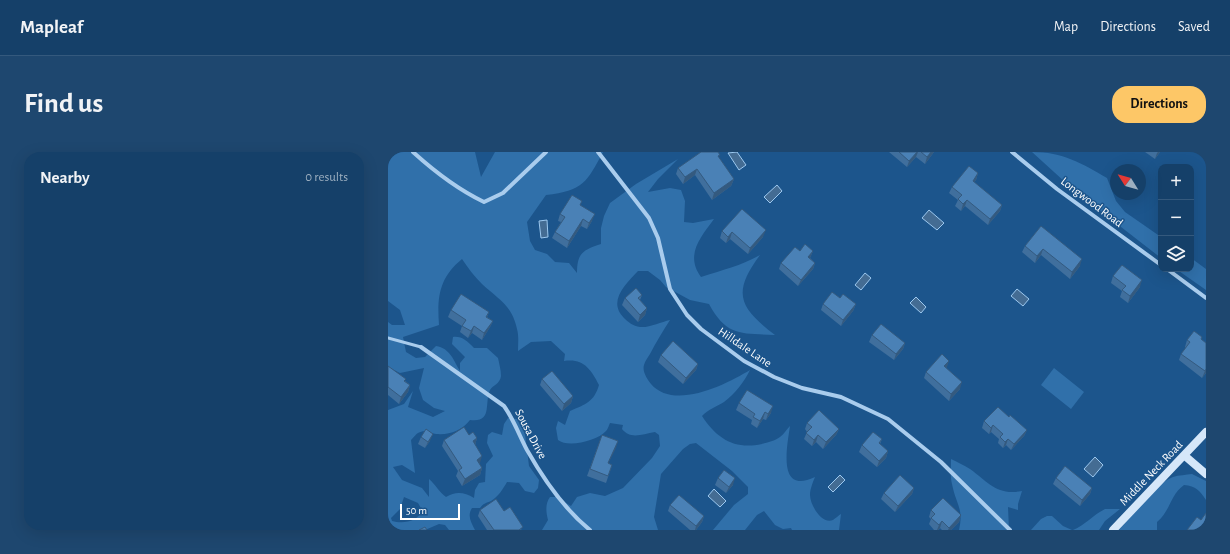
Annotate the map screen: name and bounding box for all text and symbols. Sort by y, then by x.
text: Mapleaf [20,18,83,37]
text: Map [1054,20,1078,34]
text: Directions [1100,20,1156,34]
text: Saved [1178,20,1210,34]
button: Directions [1112,86,1206,123]
text: Find us [24,90,103,118]
north arrow [1110,164,1146,200]
map controls [1158,164,1194,272]
button: + [1158,164,1194,200]
text: Nearby [40,169,90,186]
text: 0 results [305,171,348,184]
street label: Longwood Road [1059,175,1125,229]
button: − [1158,200,1194,236]
button: layers [1158,236,1194,272]
street label: Hilldale Lane [716,325,774,369]
street label: Sousa Drive [513,407,549,461]
street label: Middle Neck Road [1117,438,1185,508]
scale bar [400,502,460,521]
text: 50 m [406,505,427,516]

